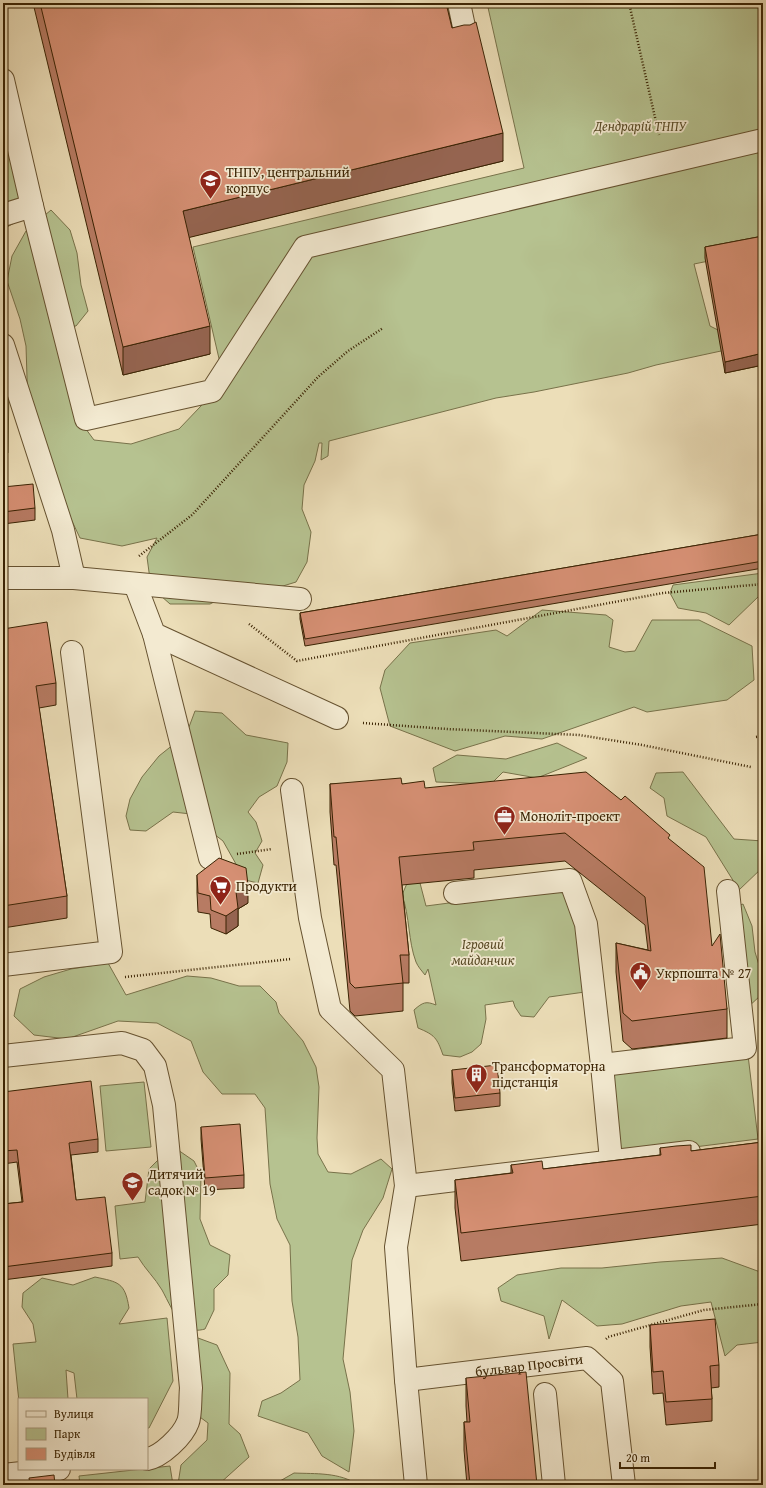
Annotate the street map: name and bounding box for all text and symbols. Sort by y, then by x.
park label: Дендрарій ТНПУ [593,116,687,136]
place label: ТНПУ, центральний корпус [226,162,350,198]
school or university icon: ТНПУ, центральний корпус [198,167,224,200]
office icon: Моноліт-проект [491,803,517,836]
place label: Моноліт-проект [520,806,620,826]
supermarket icon: Продукти [207,873,233,906]
place label: Продукти [236,876,297,896]
park label: Ігровий майданчик [451,934,515,970]
public building icon: Укрпошта № 27 [628,960,654,993]
place label: Укрпошта № 27 [656,963,752,983]
place label: Трансформаторна підстанція [492,1056,606,1092]
building icon: Трансформаторна підстанція [463,1061,489,1094]
place label: Дитячий садок № 19 [147,1164,216,1200]
school or university icon: Дитячий садок № 19 [119,1169,145,1202]
street label: бульвар Просвіти [474,1349,584,1382]
legend [18,1398,148,1470]
text: Вулиця [54,1405,94,1422]
text: Парк [54,1425,81,1442]
scale bar [620,1444,715,1470]
text: Будівля [54,1445,95,1462]
text: 20 m [626,1449,650,1466]

